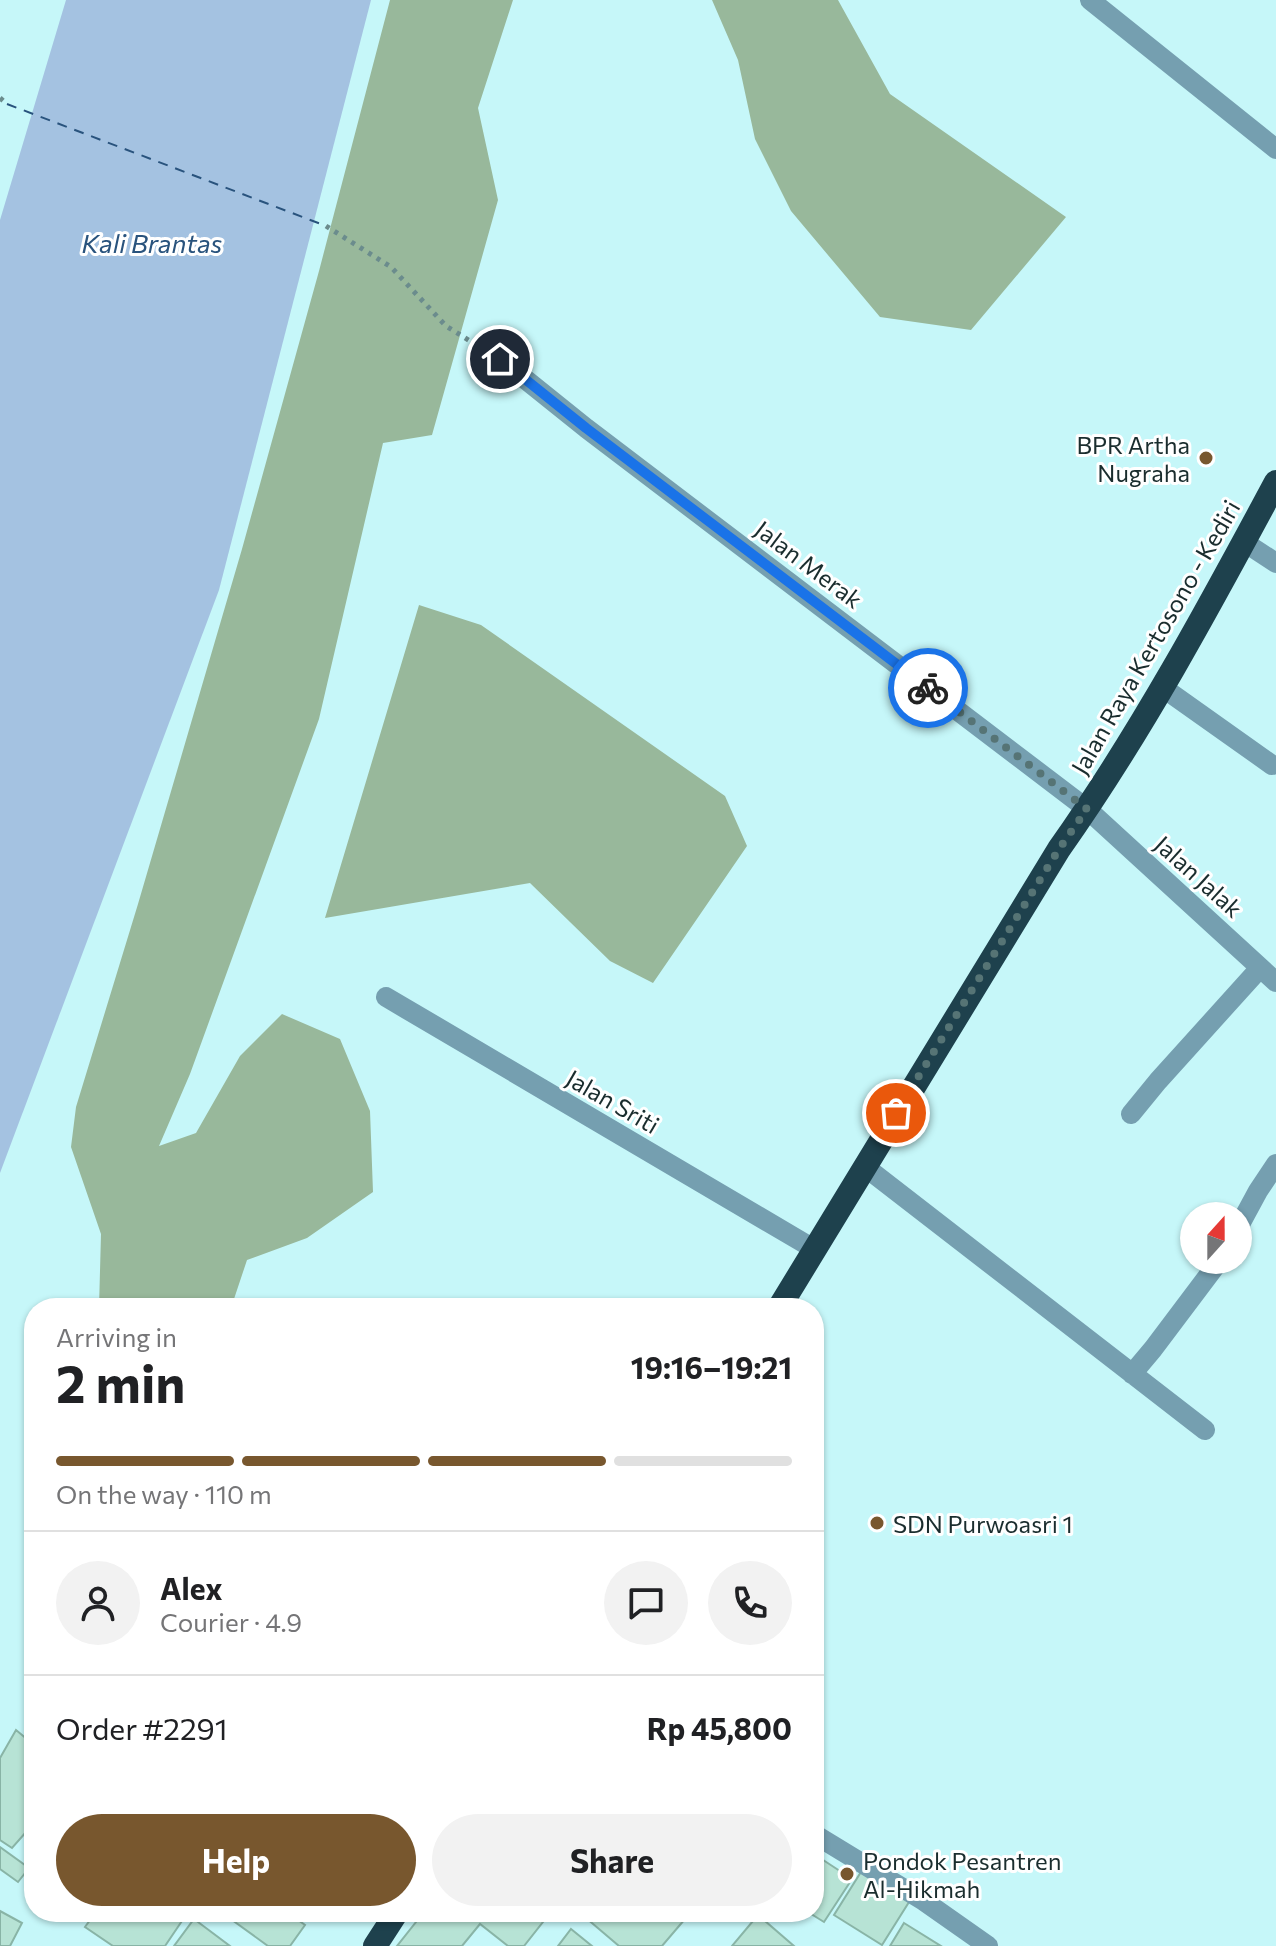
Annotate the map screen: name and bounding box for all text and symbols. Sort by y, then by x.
water label: Kali Brantas [82,227,223,258]
pin [466,325,534,393]
icon: home [478,337,522,381]
place label: BPR Artha Nugraha [1076,430,1190,487]
marker: BPR Artha Nugraha [1197,449,1215,467]
street label: Jalan Raya Kertosono - Kediri [1064,495,1246,779]
street label: Jalan Merak [750,514,868,614]
courier [888,648,968,728]
icon: bike [906,666,950,710]
street label: Jalan Jalak [1149,829,1249,923]
street label: Jalan Sriti [561,1063,665,1139]
pin [862,1079,930,1147]
icon: bag [874,1091,918,1135]
north arrow [1180,1202,1252,1274]
map controls [1180,1202,1252,1274]
text: Arriving in [56,1321,177,1352]
text: 19:16–19:21 [631,1348,792,1385]
text: 2 min [56,1350,185,1414]
text: On the way · 110 m [56,1478,272,1509]
place label: SDN Purwoasri 1 [893,1509,1073,1538]
marker: SDN Purwoasri 1 [868,1514,886,1532]
button: person [56,1561,140,1645]
button: chat [604,1561,688,1645]
button: phone [708,1561,792,1645]
text: Alex [160,1569,223,1606]
text: Courier · 4.9 [160,1606,302,1637]
text: Order #2291 [56,1709,228,1746]
text: Rp 45,800 [647,1709,792,1746]
button: Help [56,1814,416,1906]
button: Share [432,1814,792,1906]
place label: Pondok Pesantren Al-Hikmah [863,1846,1062,1903]
marker: Pondok Pesantren Al-Hikmah [838,1865,856,1883]

